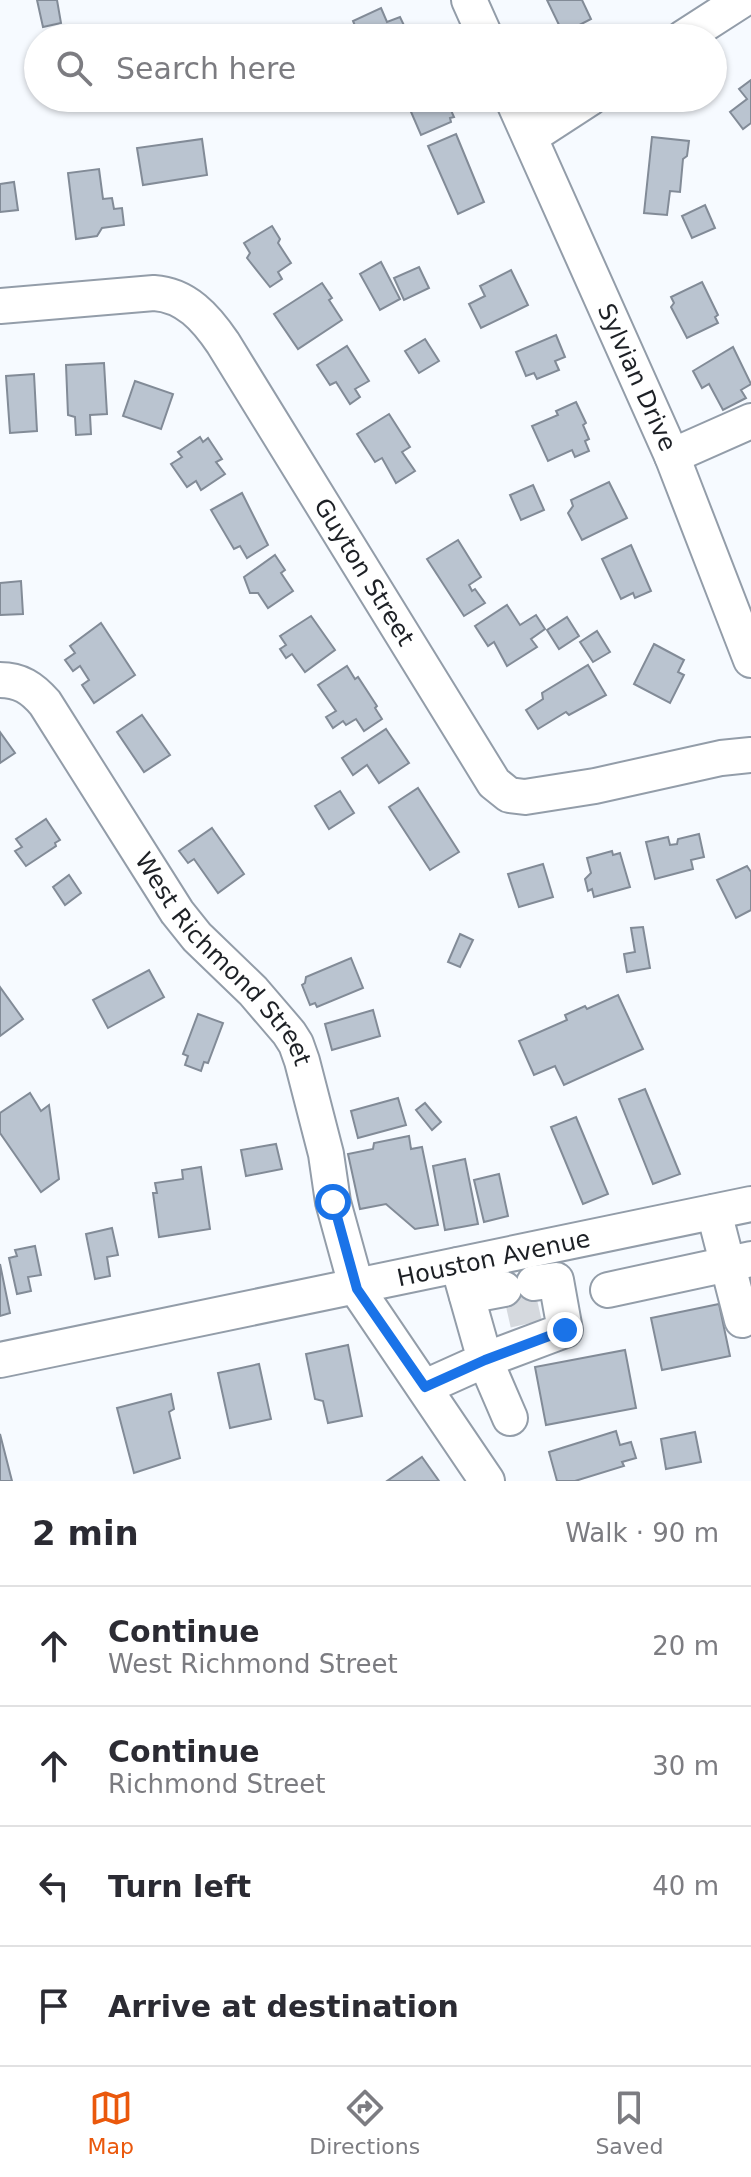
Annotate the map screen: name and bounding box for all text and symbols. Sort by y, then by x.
search box [24,24,727,112]
icon: search [52,46,96,90]
text: Search here [116,51,296,86]
street label: Sylvian Drive [592,299,682,455]
street label: Guyton Street [308,493,420,651]
street label: West Richmond Street [129,848,317,1069]
route start [315,1184,351,1220]
street label: Houston Avenue [395,1224,593,1292]
route end [547,1312,583,1348]
text: 2 min [32,1513,139,1553]
text: Walk · 90 m [565,1518,719,1548]
text: Continue [108,1614,260,1649]
icon: ahead [32,1624,76,1668]
text: 20 m [652,1631,719,1661]
text: West Richmond Street [108,1649,398,1679]
text: Continue [108,1734,260,1769]
icon: ahead [32,1744,76,1788]
text: 30 m [652,1751,719,1781]
text: Richmond Street [108,1769,326,1799]
icon: left [32,1864,76,1908]
text: Turn left [108,1869,251,1904]
text: 40 m [652,1871,719,1901]
icon: arrive [32,1984,76,2028]
text: Arrive at destination [108,1989,459,2024]
tab: Map [88,2086,134,2159]
tab: Directions [309,2086,420,2159]
tab: Saved [595,2086,663,2159]

